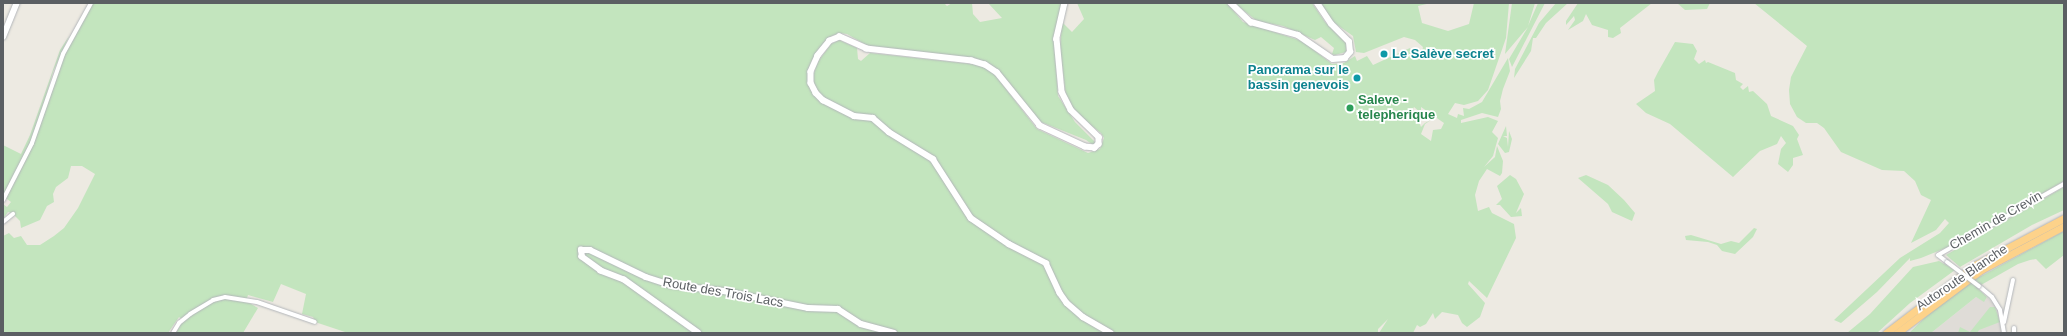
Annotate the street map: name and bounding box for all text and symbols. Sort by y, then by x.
place label: Le Salève secret [1392,46,1494,62]
marker: Le Salève secret [1379,49,1389,59]
place label: Panorama sur le bassin genevois [1248,63,1349,94]
marker: Panorama sur le bassin genevois [1352,73,1362,83]
place label: Saleve - telepherique [1358,93,1435,124]
marker: Saleve - telepherique [1345,103,1355,113]
street label: Chemin de Crevin [1947,188,2045,254]
street label: Autoroute Blanche [1913,242,2011,314]
street label: Route des Trois Lacs [661,275,785,311]

